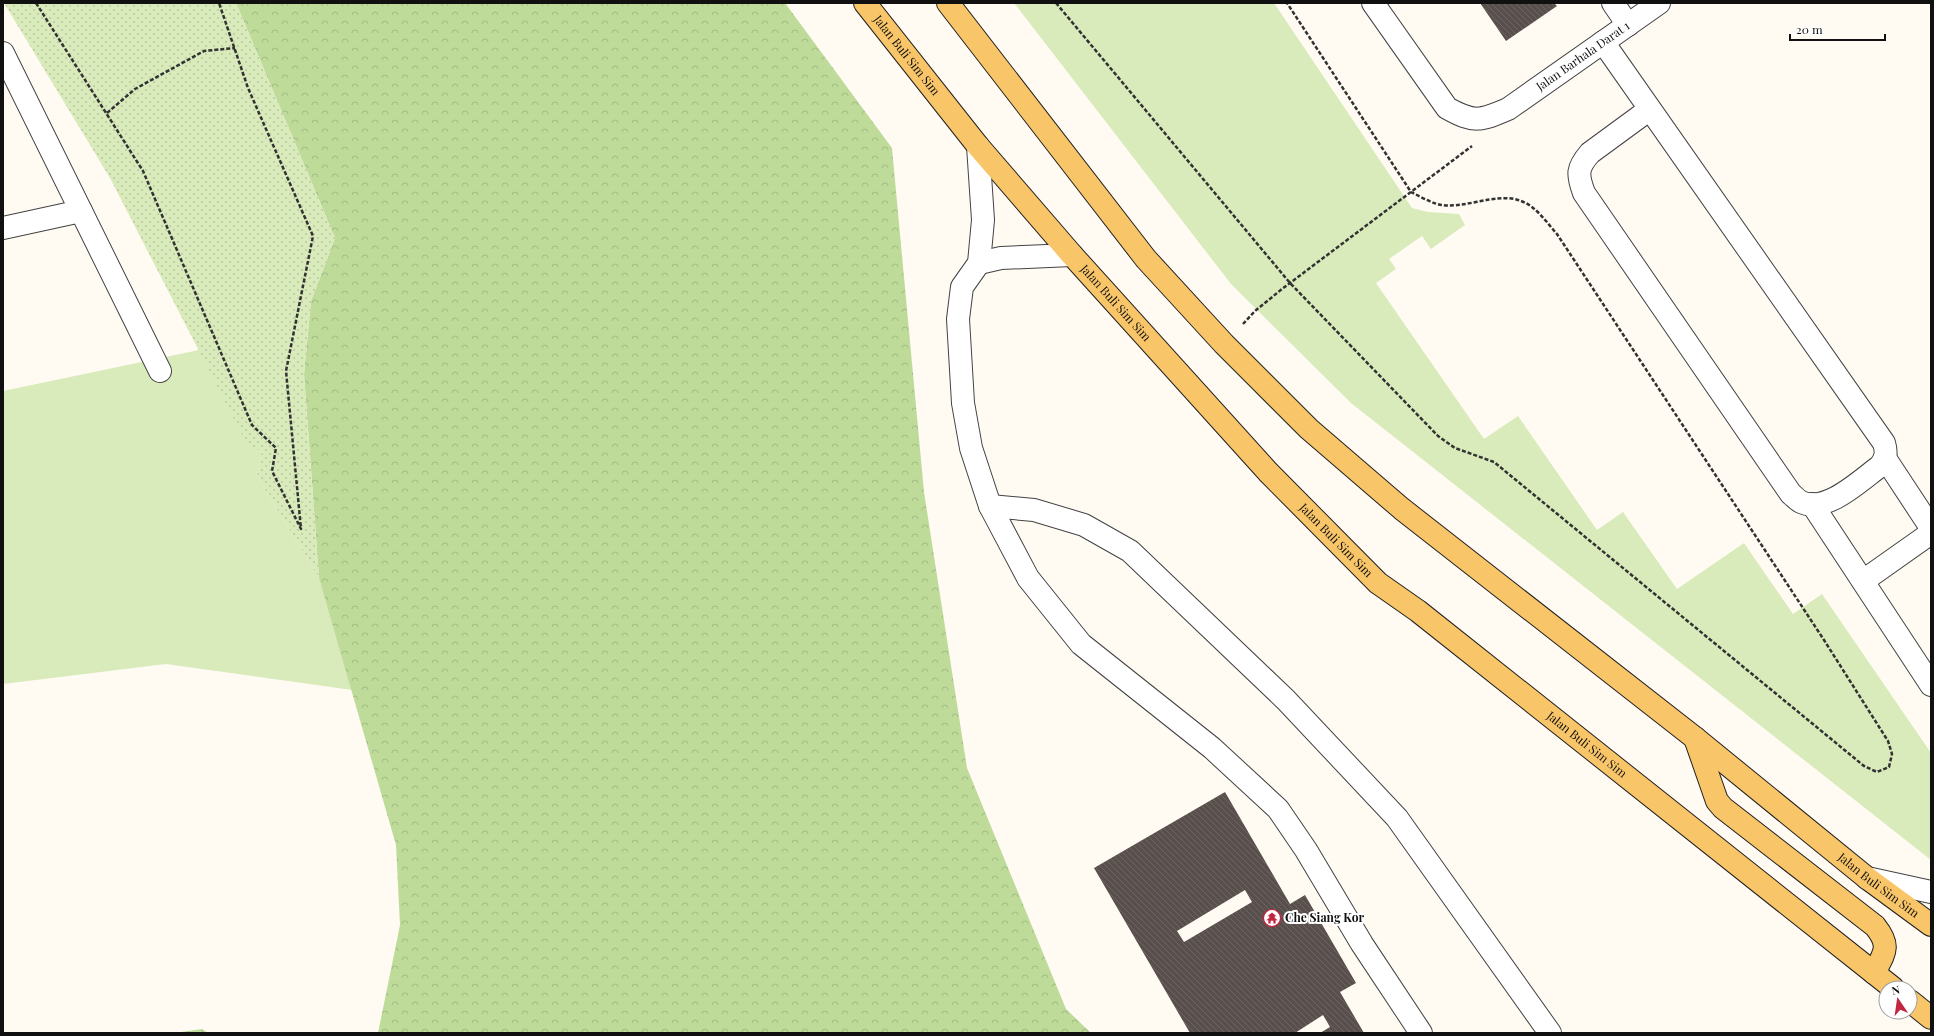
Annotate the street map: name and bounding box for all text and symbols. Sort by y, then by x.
street label: Jalan Buli Sim Sim [870,11,944,99]
scale bar [1790,16,1885,42]
street label: Jalan Barhala Darat 1 [1532,17,1633,94]
text: 20 m [1796,21,1823,37]
street label: Jalan Buli Sim Sim [1077,260,1155,344]
street label: Jalan Buli Sim Sim [1296,499,1377,580]
street label: Jalan Buli Sim Sim [1543,707,1631,781]
street label: Jalan Buli Sim Sim [1834,848,1923,921]
temple icon: Che Siang Kor [1262,908,1282,928]
place label: Che Siang Kor [1285,909,1364,925]
north arrow [1878,980,1918,1020]
text: N [1890,982,1901,998]

